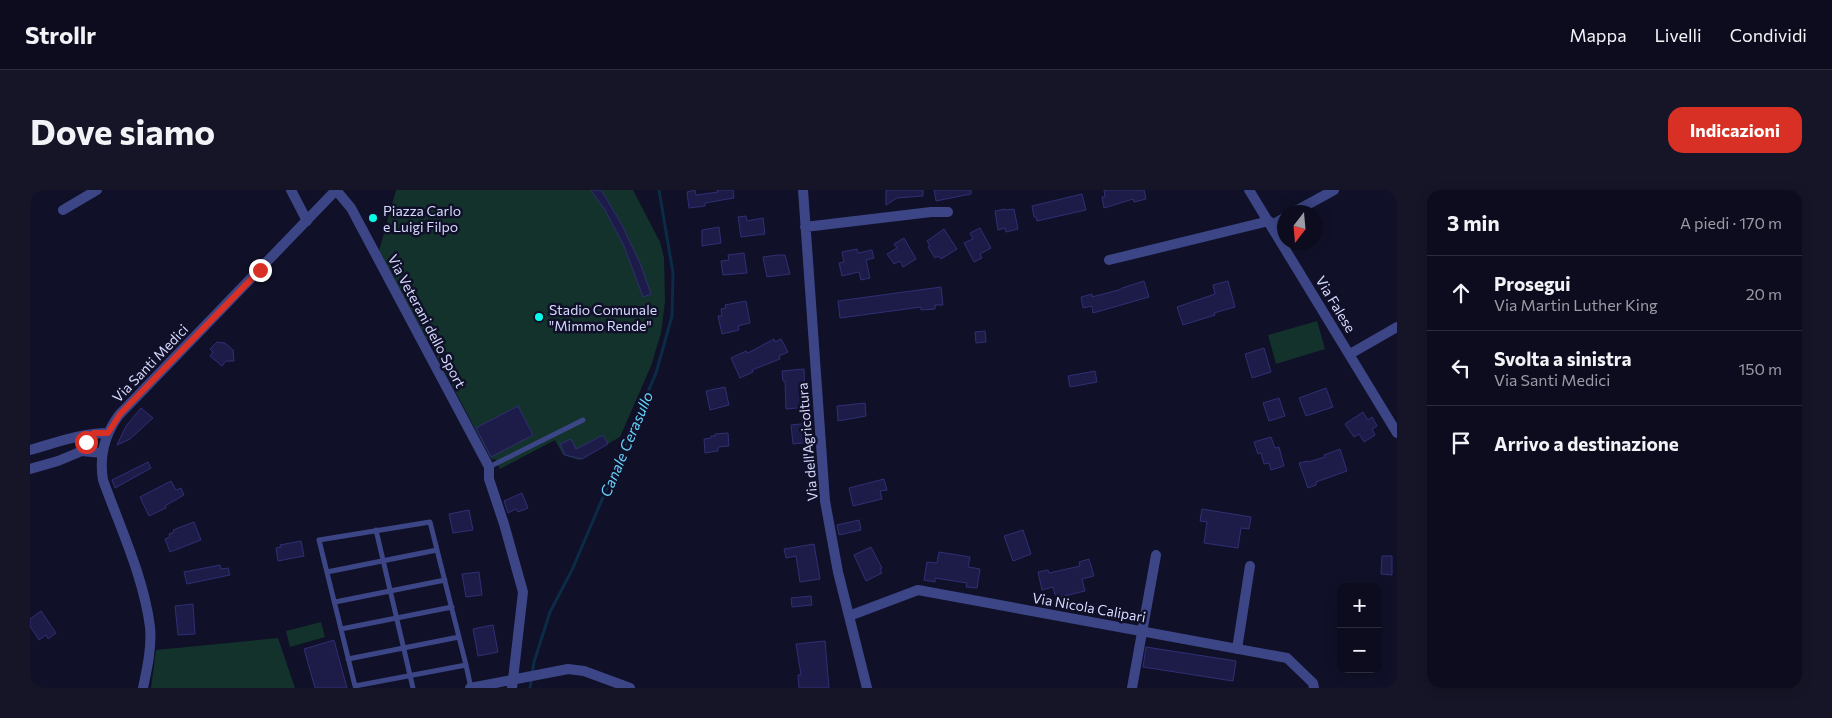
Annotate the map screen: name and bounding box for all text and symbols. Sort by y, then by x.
text: Strollr [25,20,96,49]
text: Mappa [1569,24,1627,46]
text: Livelli [1655,24,1702,46]
text: Condividi [1730,24,1807,46]
button: Indicazioni [1668,107,1802,153]
text: Dove siamo [30,109,215,152]
place label: Piazza Carlo e Luigi Filpo [383,202,461,235]
north arrow [1277,205,1322,250]
text: 3 min [1447,210,1500,235]
marker: Piazza Carlo e Luigi Filpo [367,212,379,224]
text: A piedi · 170 m [1680,213,1782,232]
street label: Via Veterani dello Sport [385,251,470,391]
route end [249,259,272,282]
text: Prosegui [1494,272,1571,295]
street label: Via Falese [1312,273,1360,335]
icon: ahead [1447,279,1475,307]
text: 20 m [1746,284,1782,303]
text: Via Martin Luther King [1494,295,1658,314]
place label: Stadio Comunale "Mimmo Rende" [549,301,657,334]
marker: Stadio Comunale "Mimmo Rende" [533,311,545,323]
street label: Via Santi Medici [109,320,191,406]
text: Svolta a sinistra [1494,347,1632,370]
icon: left [1447,354,1475,382]
text: 150 m [1739,359,1782,378]
text: Via Santi Medici [1494,370,1610,389]
street label: Via dell'Agricoltura [793,382,821,502]
water label: Canale Cerasullo [596,389,656,499]
icon: arrive [1447,429,1475,457]
route start [75,431,98,454]
text: Arrivo a destinazione [1494,432,1679,455]
map controls [1337,583,1382,673]
button: + [1337,583,1382,628]
street label: Via Nicola Calipari [1031,589,1147,625]
button: − [1337,628,1382,673]

